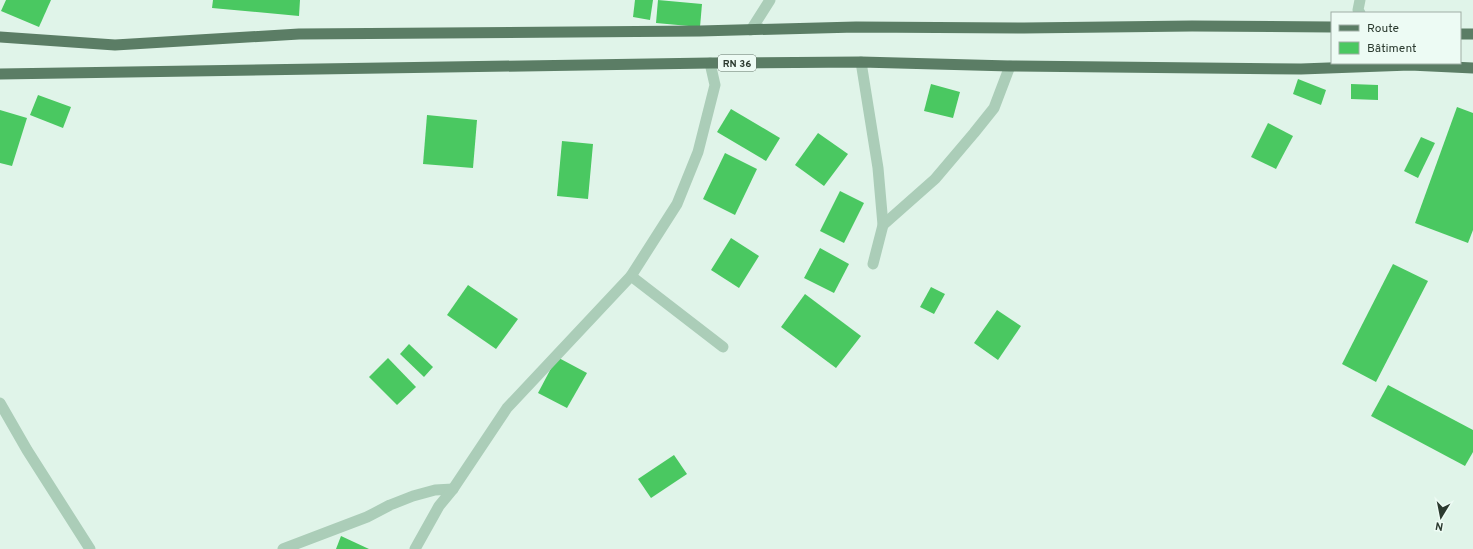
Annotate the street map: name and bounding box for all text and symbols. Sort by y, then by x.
legend [1331,12,1461,64]
text: Route [1367,21,1399,37]
text: Bâtiment [1367,41,1417,57]
road number: RN 36 [718,55,756,71]
north arrow [1421,497,1461,537]
text: N [1434,518,1445,533]

